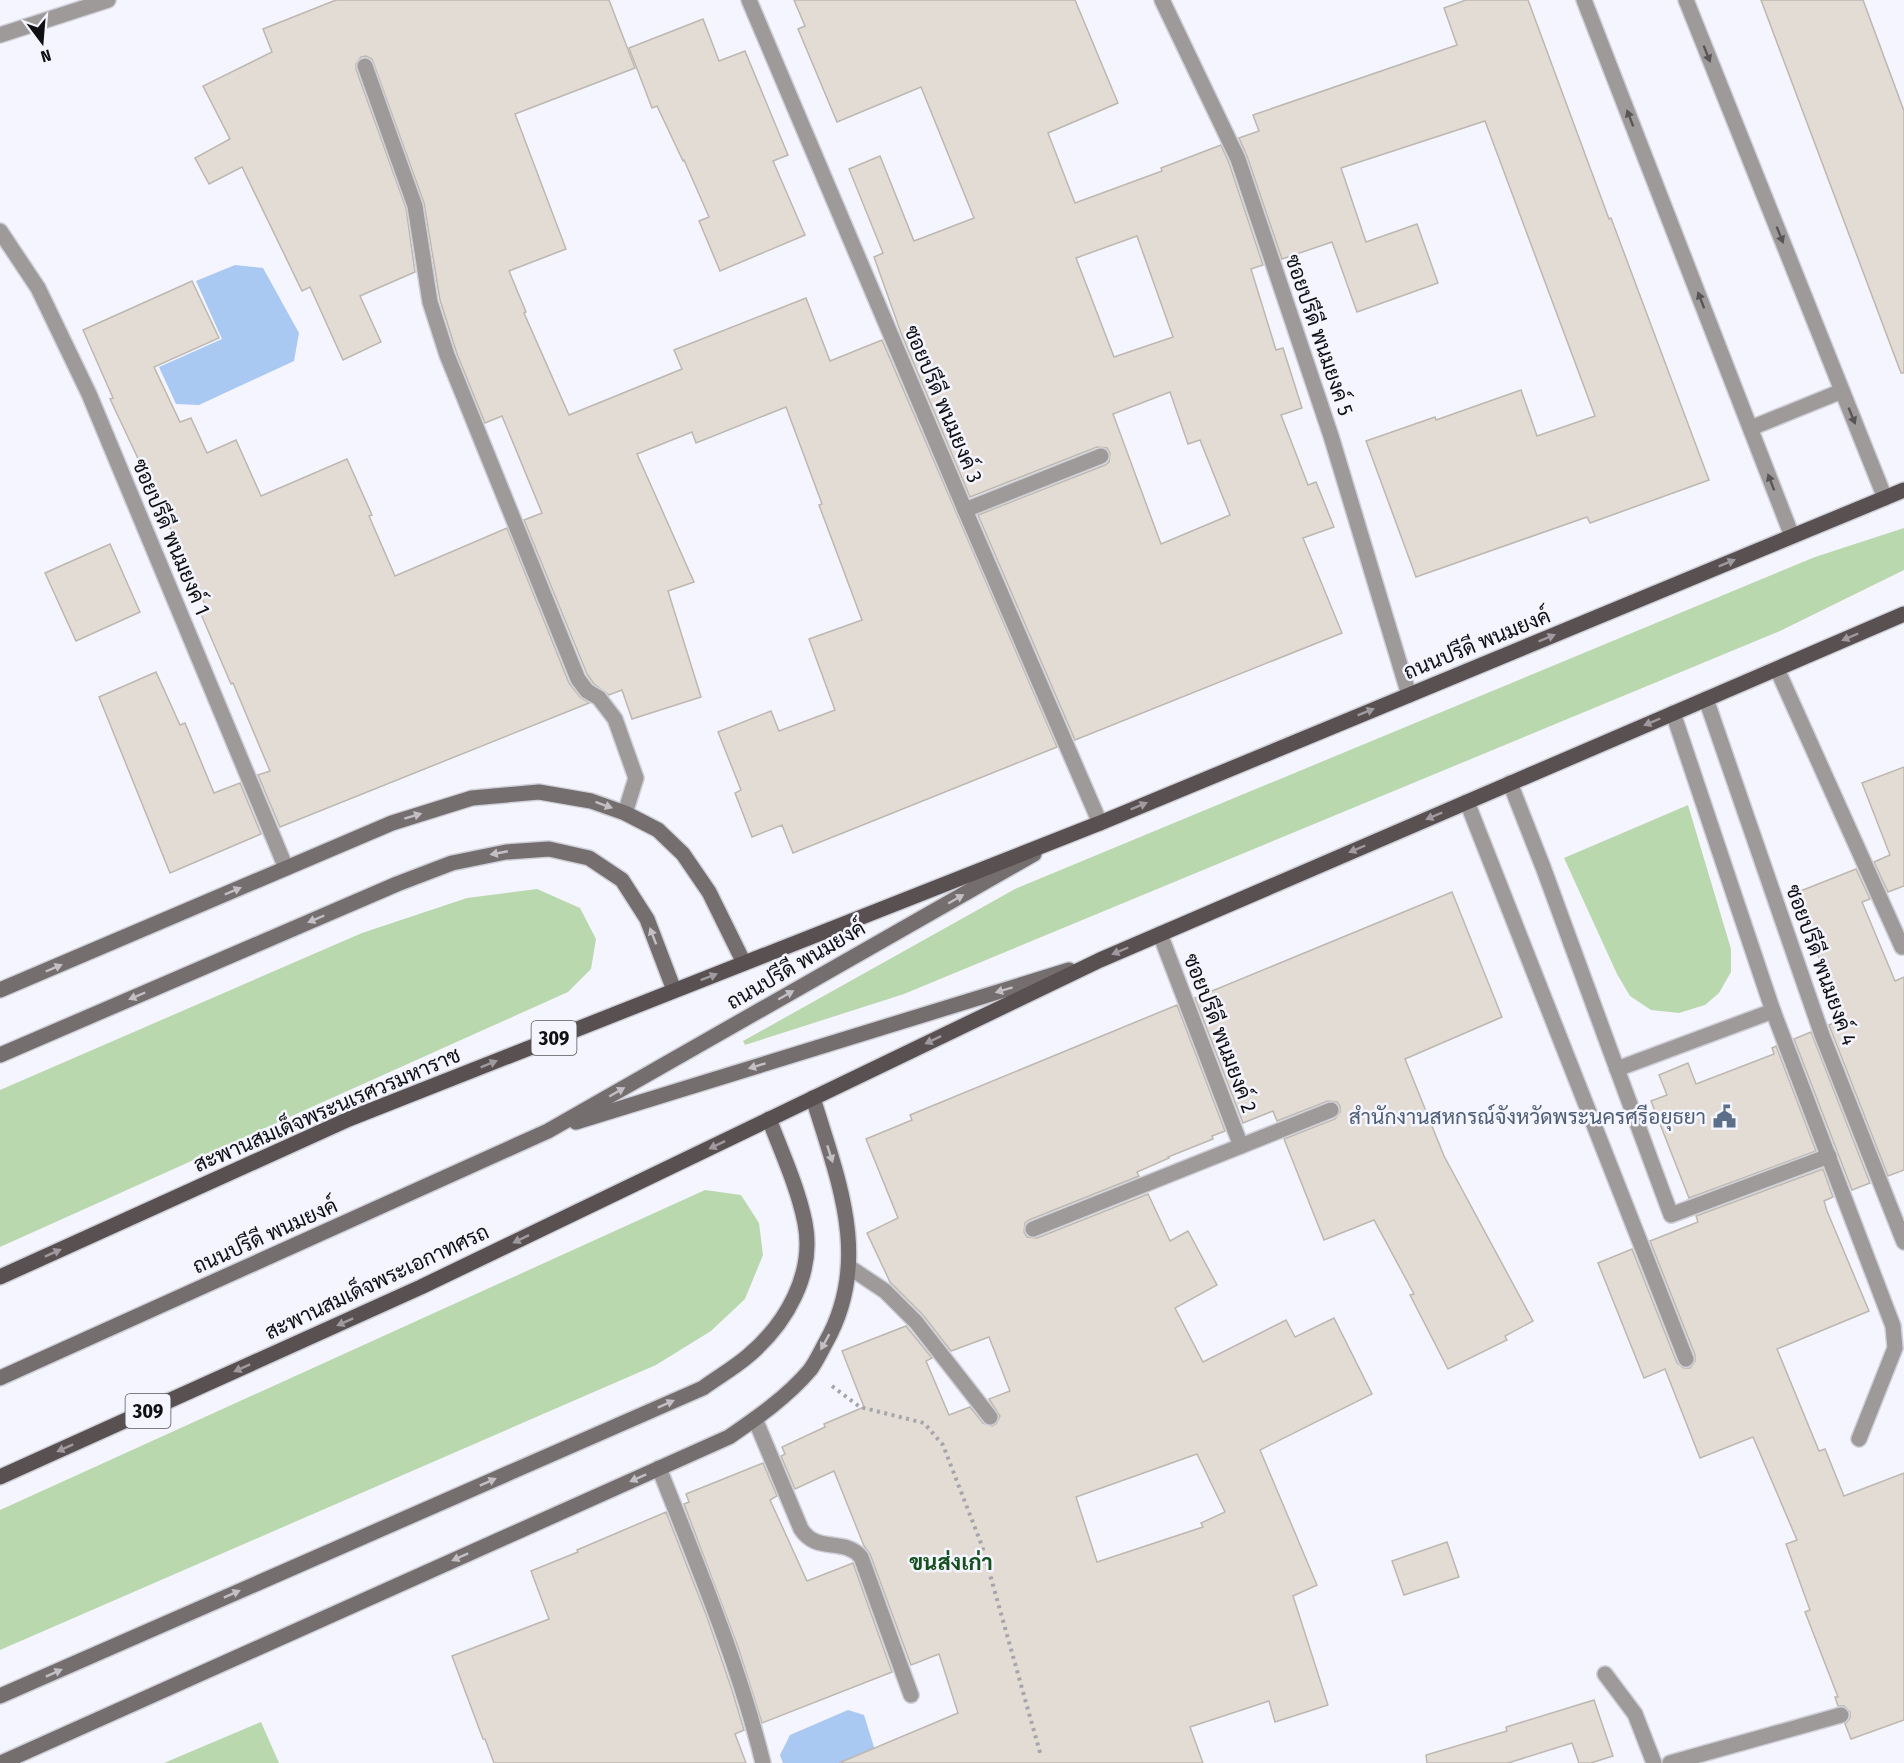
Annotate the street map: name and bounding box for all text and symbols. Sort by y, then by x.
north arrow [12,12,72,72]
text: N [39,45,53,66]
one-way arrow [1702,46,1712,64]
one-way arrow [1625,109,1635,127]
one-way arrow [1775,227,1785,245]
street label: ซอยปรีดี พนมยงค์ 5 [1279,251,1360,419]
one-way arrow [1696,290,1706,308]
street label: ซอยปรีดี พนมยงค์ 3 [898,321,989,487]
one-way arrow [1847,408,1857,426]
street label: ซอยปรีดี พนมยงค์ 1 [126,455,217,619]
one-way arrow [1766,472,1776,490]
one-way arrow [1718,558,1736,567]
street label: ถนนปรีดี พนมยงค์ [1400,602,1554,685]
one-way arrow [1841,632,1859,642]
one-way arrow [1538,633,1556,643]
one-way arrow [1358,707,1376,717]
one-way arrow [1642,717,1660,727]
one-way arrow [595,801,613,811]
one-way arrow [1130,801,1148,810]
one-way arrow [404,811,422,820]
one-way arrow [1426,812,1443,821]
one-way arrow [1348,844,1366,854]
one-way arrow [490,849,509,858]
street label: ซอยปรีดี พนมยงค์ 4 [1780,881,1863,1049]
one-way arrow [224,886,242,895]
one-way arrow [948,894,965,904]
one-way arrow [307,914,325,924]
street label: ถนนปรีดี พนมยงค์ [722,914,870,1015]
one-way arrow [648,927,658,945]
one-way arrow [1111,946,1129,956]
street label: ซอยปรีดี พนมยงค์ 2 [1178,949,1263,1116]
one-way arrow [45,963,62,972]
one-way arrow [700,972,718,981]
one-way arrow [995,986,1013,995]
one-way arrow [778,990,795,1000]
one-way arrow [128,992,146,1001]
road number: 309 [532,1021,576,1055]
one-way arrow [925,1036,942,1045]
street label: สะพานสมเด็จพระนเรศวรมหาราช [189,1040,464,1178]
one-way arrow [480,1058,498,1068]
one-way arrow [748,1062,766,1071]
one-way arrow [609,1087,626,1097]
place label: สํานักงานสหกรณ์จังหวัดพระนครศรีอยุธยา [1349,1103,1706,1131]
public building icon: สํานักงานสหกรณ์จังหวัดพระนครศรีอยุธยา [1711,1104,1737,1130]
one-way arrow [708,1140,725,1149]
one-way arrow [826,1145,835,1163]
street label: ถนนปรีดี พนมยงค์ [188,1192,341,1280]
street label: สะพานสมเด็จพระเอกาทศรถ [260,1217,493,1345]
one-way arrow [513,1234,530,1243]
one-way arrow [45,1248,63,1258]
one-way arrow [336,1317,353,1326]
one-way arrow [820,1334,830,1351]
one-way arrow [234,1363,251,1372]
road number: 309 [126,1394,170,1428]
one-way arrow [658,1399,676,1409]
one-way arrow [56,1444,73,1453]
one-way arrow [629,1473,646,1482]
one-way arrow [479,1477,497,1487]
district label: ขนส่งเก่า [909,1549,993,1576]
one-way arrow [451,1553,468,1562]
one-way arrow [224,1590,241,1599]
one-way arrow [45,1668,62,1677]

